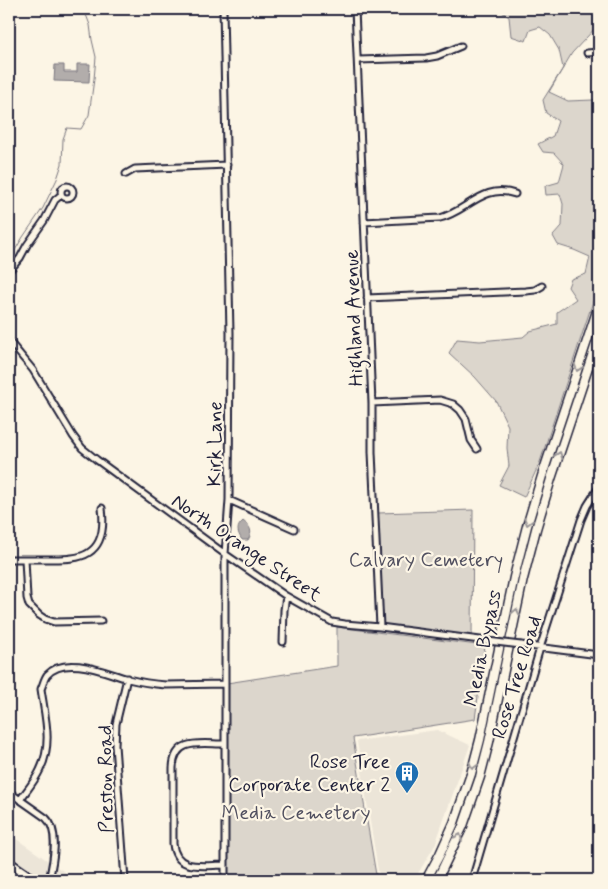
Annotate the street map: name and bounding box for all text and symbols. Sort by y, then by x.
street label: Highland Avenue [339,249,372,387]
one-way arrow [574,363,584,372]
street label: Kirk Lane [201,401,230,487]
one-way arrow [553,451,563,460]
street label: North Orange Street [165,488,327,610]
one-way arrow [523,518,533,526]
park label: Calvary Cemetery [349,547,503,574]
street label: Media Bypass [458,588,509,709]
one-way arrow [510,607,521,616]
street label: Rose Tree Road [486,612,549,742]
street label: Preston Road [92,725,121,833]
place label: Rose Tree Corporate Center 2 [228,749,390,799]
building icon: Rose Tree Corporate Center 2 [394,760,420,794]
one-way arrow [468,762,479,771]
park label: Media Cemetery [222,800,370,827]
one-way arrow [452,833,463,842]

